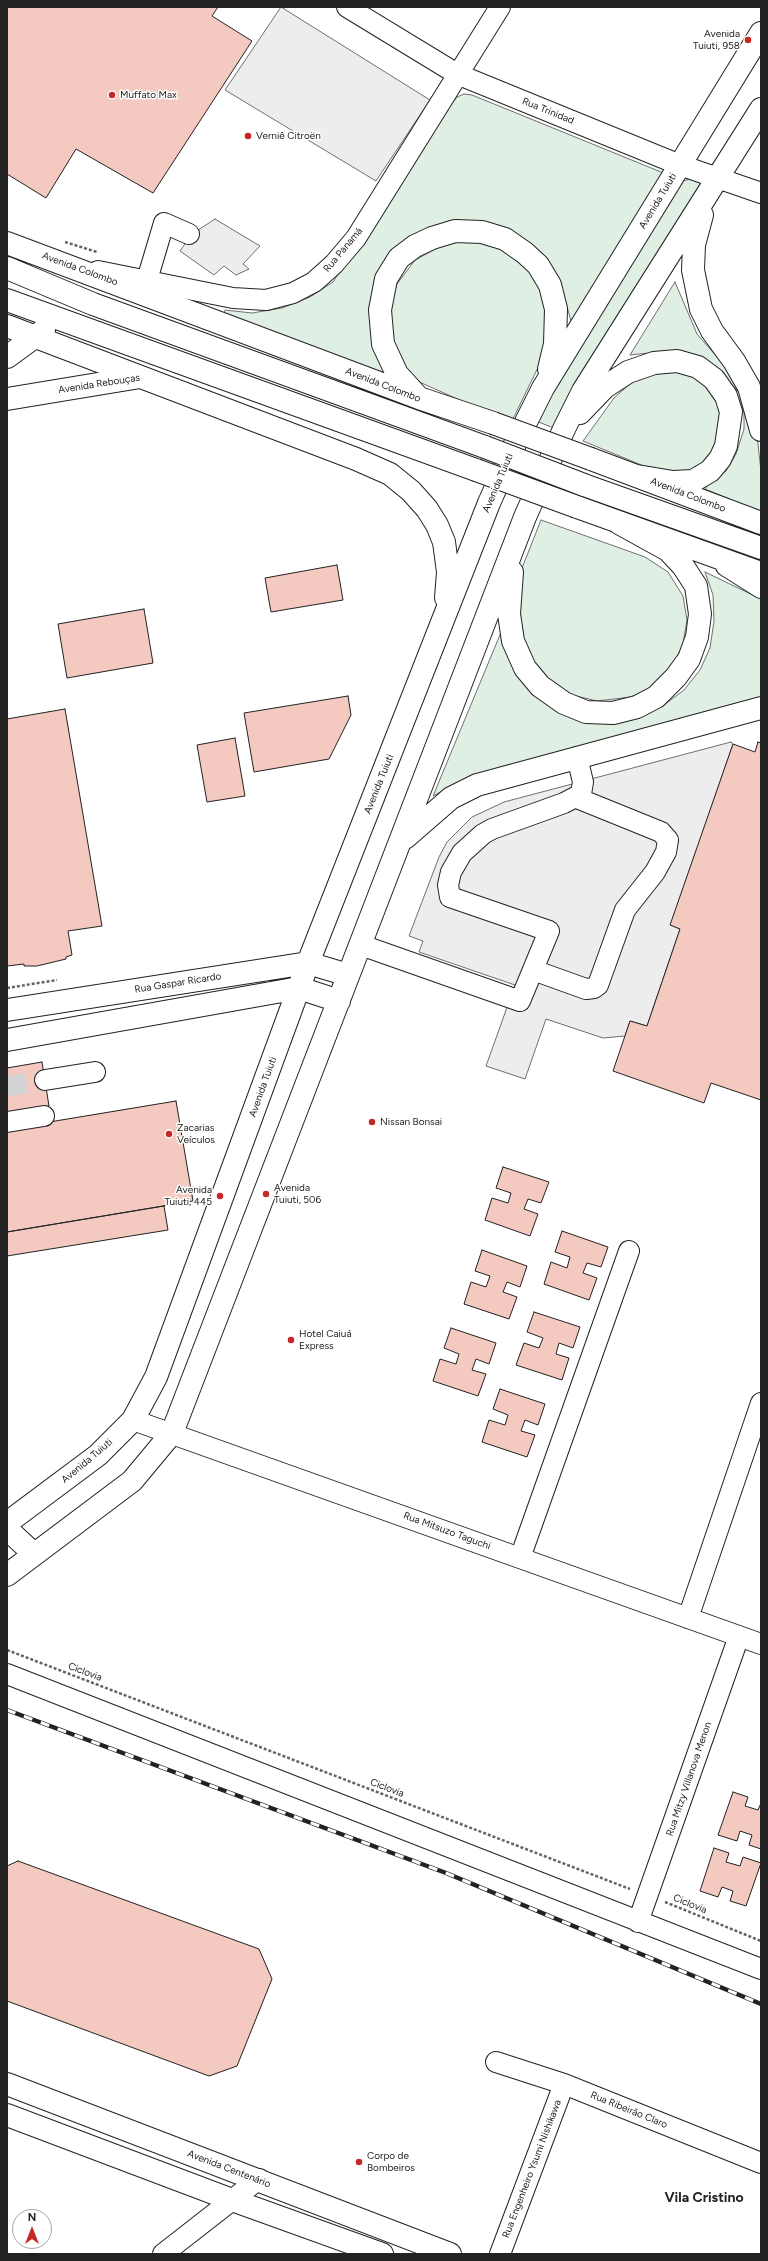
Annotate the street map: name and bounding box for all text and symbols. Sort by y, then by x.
place label: Avenida Tuiuti, 958 [693,28,740,52]
marker: Avenida Tuiuti, 958 [743,35,753,45]
place label: Muffato Max [120,89,177,101]
marker: Muffato Max [107,90,117,100]
street label: Rua Trinidad [520,95,576,127]
place label: Verniê Citroën [256,130,321,142]
marker: Verniê Citroën [243,131,253,141]
street label: Avenida Tuiuti [637,171,679,231]
street label: Rua Panamá [321,225,365,275]
street label: Avenida Colombo [40,250,120,288]
street label: Avenida Colombo [344,365,422,405]
street label: Avenida Rebouças [57,372,141,396]
street label: Avenida Tuiuti [480,452,516,514]
street label: Avenida Colombo [649,475,727,515]
street label: Avenida Tuiuti [362,752,396,816]
street label: Rua Gaspar Ricardo [134,970,222,996]
street label: Avenida Tuiuti [247,1055,279,1119]
place label: Nissan Bonsai [380,1116,442,1128]
marker: Nissan Bonsai [367,1117,377,1127]
place label: Zacarias Veículos [177,1122,215,1146]
marker: Zacarias Veículos [164,1129,174,1139]
place label: Avenida Tuiuti, 506 [274,1182,321,1206]
place label: Avenida Tuiuti, 445 [164,1184,212,1208]
marker: Avenida Tuiuti, 506 [261,1189,271,1199]
marker: Avenida Tuiuti, 445 [215,1191,225,1201]
place label: Hotel Caiuá Express [299,1328,351,1352]
marker: Hotel Caiuá Express [286,1335,296,1345]
street label: Avenida Tuiuti [59,1436,115,1486]
street label: Rua Mitsuzo Taguchi [402,1510,492,1552]
street label: Ciclovia [66,1660,104,1684]
street label: Rua Mitzy Villanova Menon [664,1720,714,1838]
street label: Ciclovia [368,1776,406,1800]
street label: Ciclovia [671,1892,709,1916]
street label: Rua Ribeirão Claro [589,2089,669,2131]
street label: Rua Engenheiro Ysumi Nishikawa [500,2098,564,2240]
street label: Avenida Centenário [186,2148,272,2190]
place label: Corpo de Bombeiros [367,2150,415,2174]
marker: Corpo de Bombeiros [354,2157,364,2167]
district label: Vila Cristino [664,2190,744,2206]
north arrow [12,2209,52,2249]
text: N [28,2211,36,2224]

